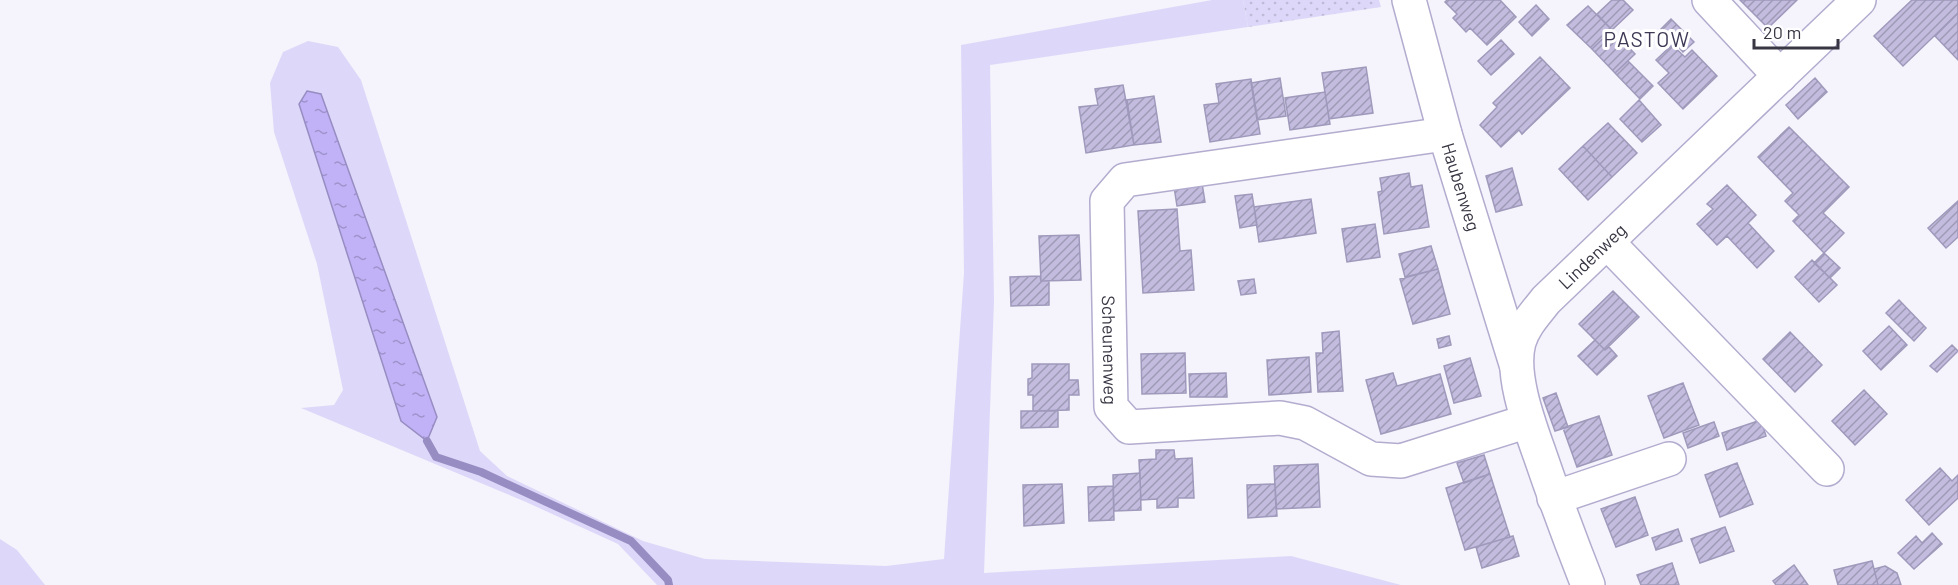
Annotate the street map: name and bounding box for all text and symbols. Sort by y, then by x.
scale bar [1754,12,1838,50]
text: 20 m [1763,21,1801,43]
district label: PASTOW [1603,26,1691,51]
street label: Haubenweg [1437,140,1485,234]
street label: Lindenweg [1554,218,1630,293]
street label: Scheunenweg [1098,295,1122,405]

